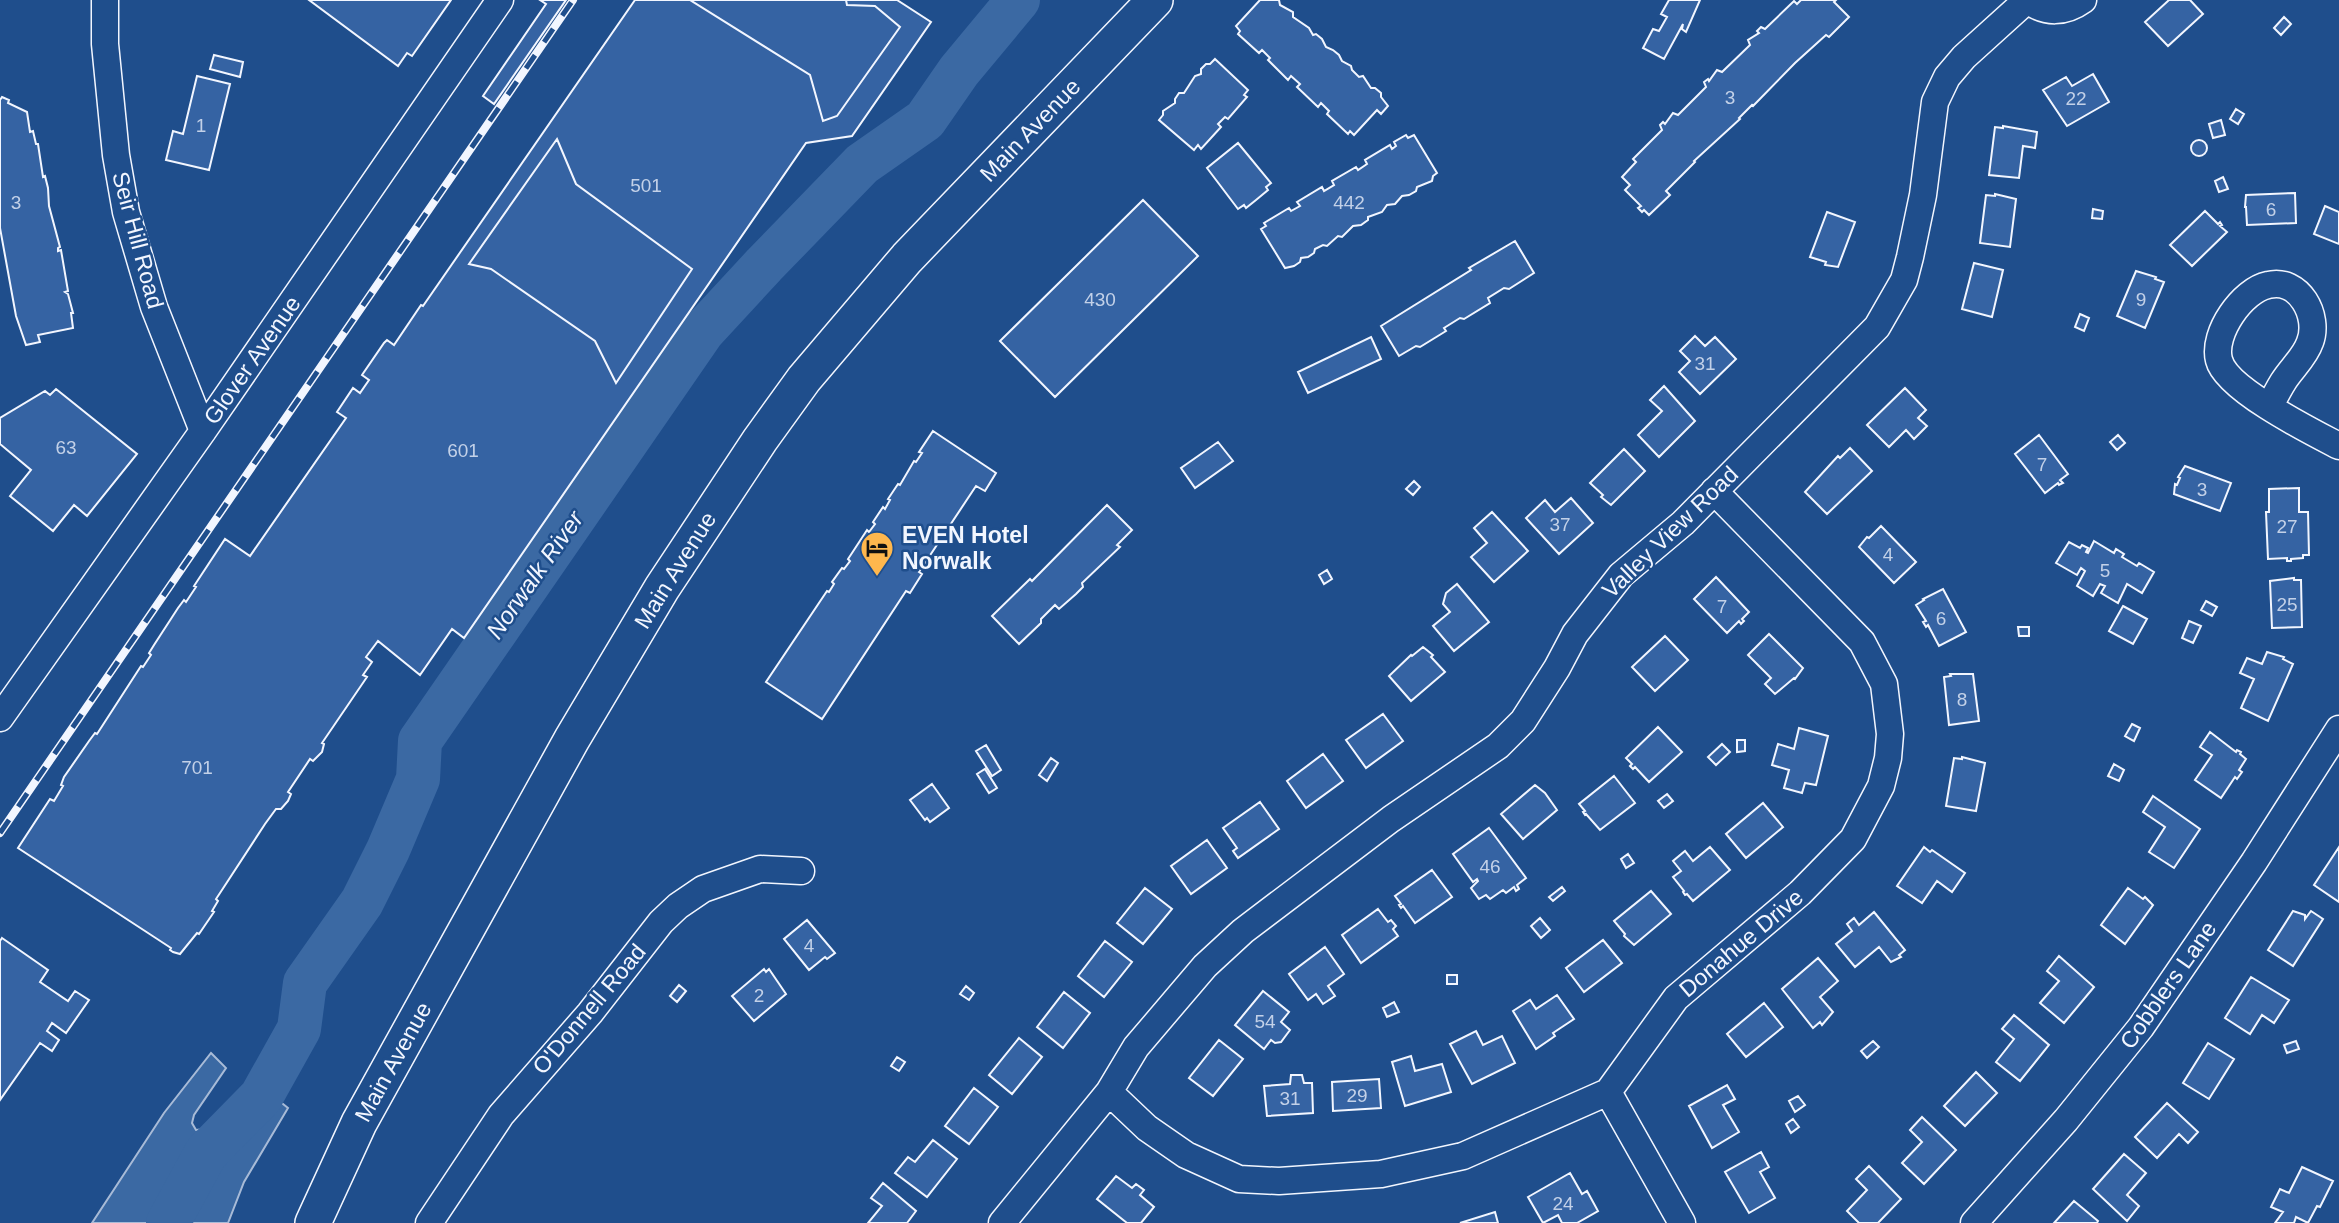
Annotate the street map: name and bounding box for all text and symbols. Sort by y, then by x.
street label: Main Avenue [975,73,1085,187]
house number: 3 [1725,87,1735,108]
house number: 22 [2065,88,2087,109]
house number: 1 [196,115,206,136]
street label: Seir Hill Road [107,169,169,311]
house number: 501 [630,175,662,196]
house number: 3 [11,192,21,213]
house number: 442 [1333,192,1365,213]
house number: 6 [2266,199,2276,220]
house number: 430 [1084,289,1116,310]
house number: 9 [2136,289,2146,310]
street label: Glover Avenue [198,291,306,429]
house number: 31 [1694,353,1716,374]
house number: 63 [55,437,77,458]
house number: 601 [447,440,479,461]
house number: 7 [2037,454,2047,475]
street label: Valley View Road [1597,461,1743,603]
house number: 3 [2197,479,2207,500]
water label: Norwalk River [481,505,589,644]
street label: Main Avenue [629,507,721,633]
house number: 37 [1549,514,1571,535]
house number: 27 [2276,516,2298,537]
place label: EVEN Hotel Norwalk [902,522,1029,574]
hotel icon: EVEN Hotel Norwalk [858,529,896,578]
house number: 4 [1883,544,1894,565]
house number: 5 [2100,560,2110,581]
house number: 25 [2276,594,2298,615]
house number: 7 [1717,596,1727,617]
house number: 6 [1936,608,1946,629]
house number: 8 [1957,689,1967,710]
house number: 701 [181,757,213,778]
house number: 46 [1479,856,1501,877]
street label: Donahue Drive [1674,884,1808,1002]
street label: Cobblers Lane [2114,916,2222,1054]
house number: 4 [804,935,815,956]
street label: O'Donnell Road [527,939,651,1079]
house number: 2 [754,985,764,1006]
street label: Main Avenue [349,998,437,1126]
house number: 54 [1254,1011,1276,1032]
house number: 29 [1346,1085,1368,1106]
house number: 31 [1279,1088,1301,1109]
house number: 24 [1552,1193,1574,1214]

